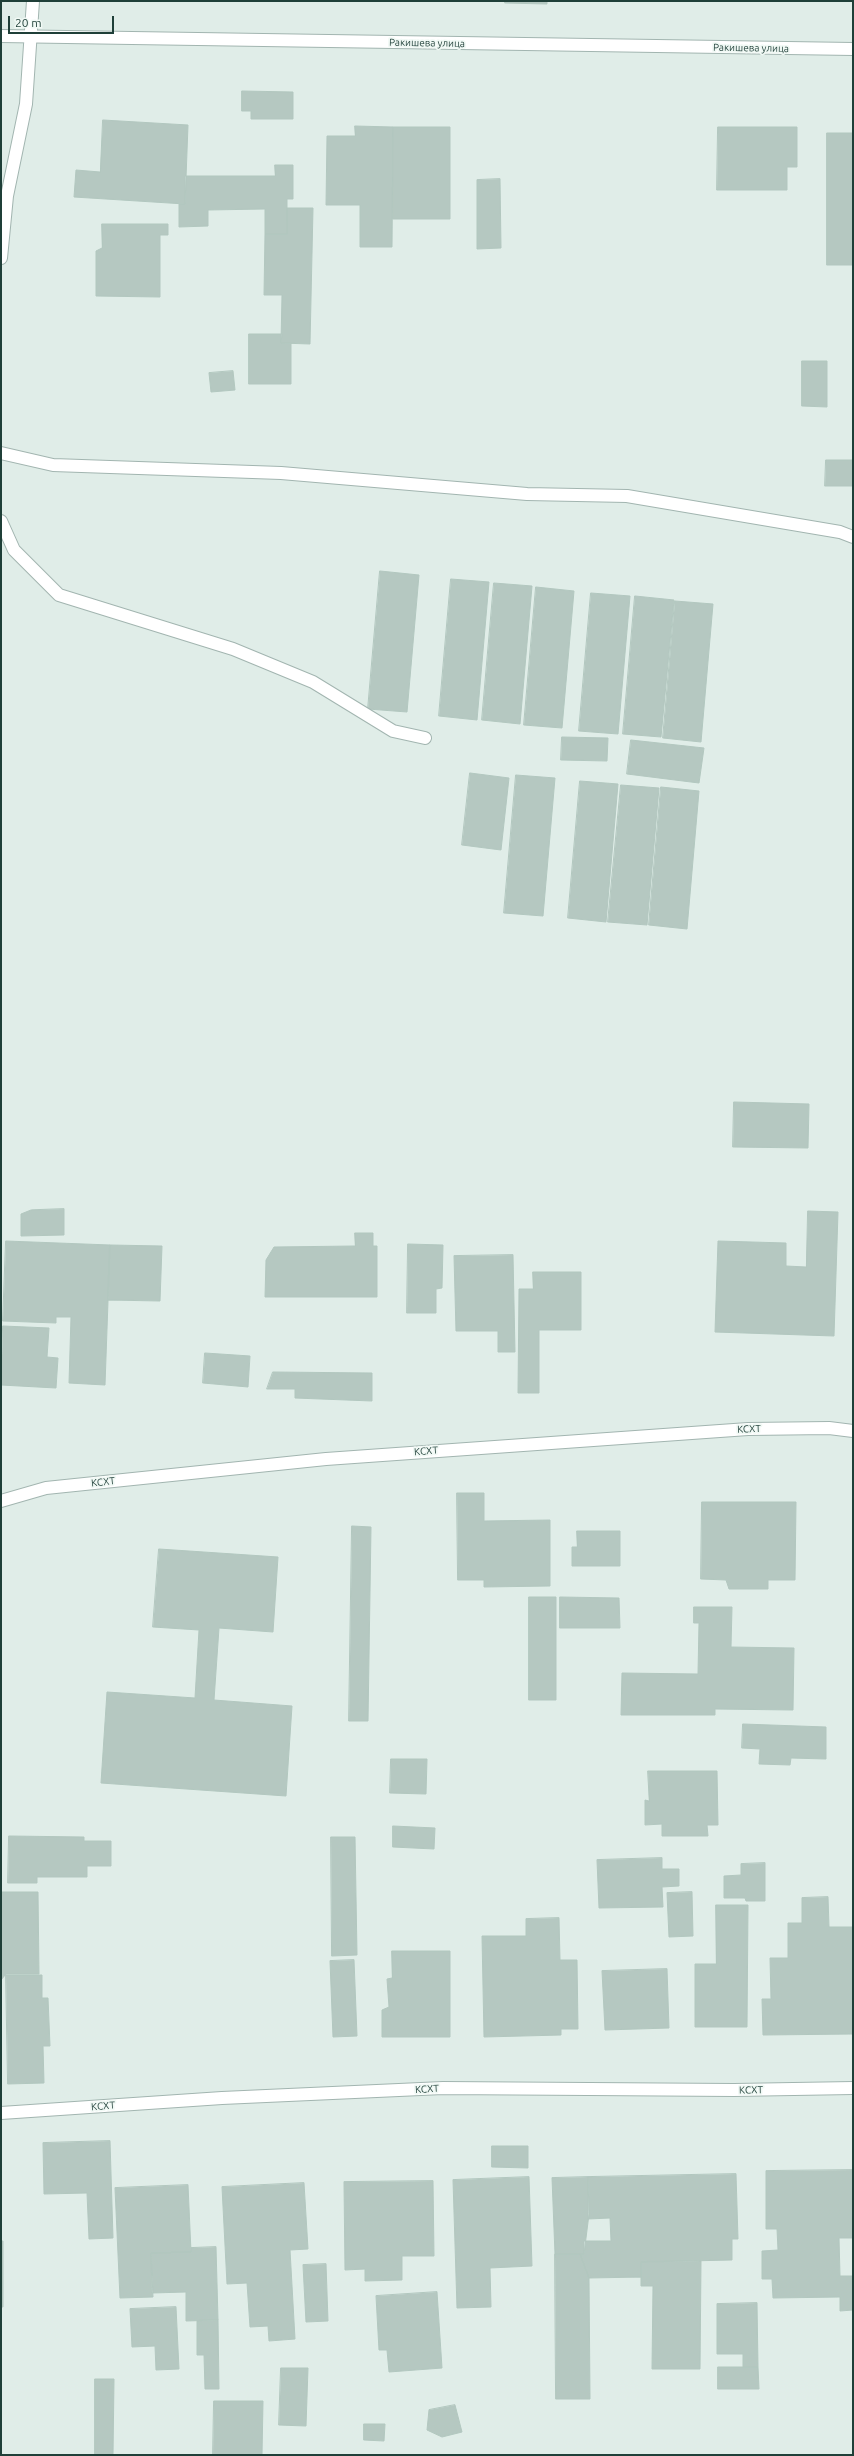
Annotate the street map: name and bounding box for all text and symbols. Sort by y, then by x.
scale bar [10,8,116,34]
text: 20 m [15,16,42,29]
street label: Ракишева улица [389,36,465,50]
street label: Ракишева улица [713,41,789,55]
street label: КСХТ [737,1423,761,1435]
street label: КСХТ [414,1444,438,1458]
street label: КСХТ [90,1475,116,1489]
street label: КСХТ [415,2082,439,2096]
street label: КСХТ [739,2084,763,2096]
street label: КСХТ [91,2099,115,2113]

